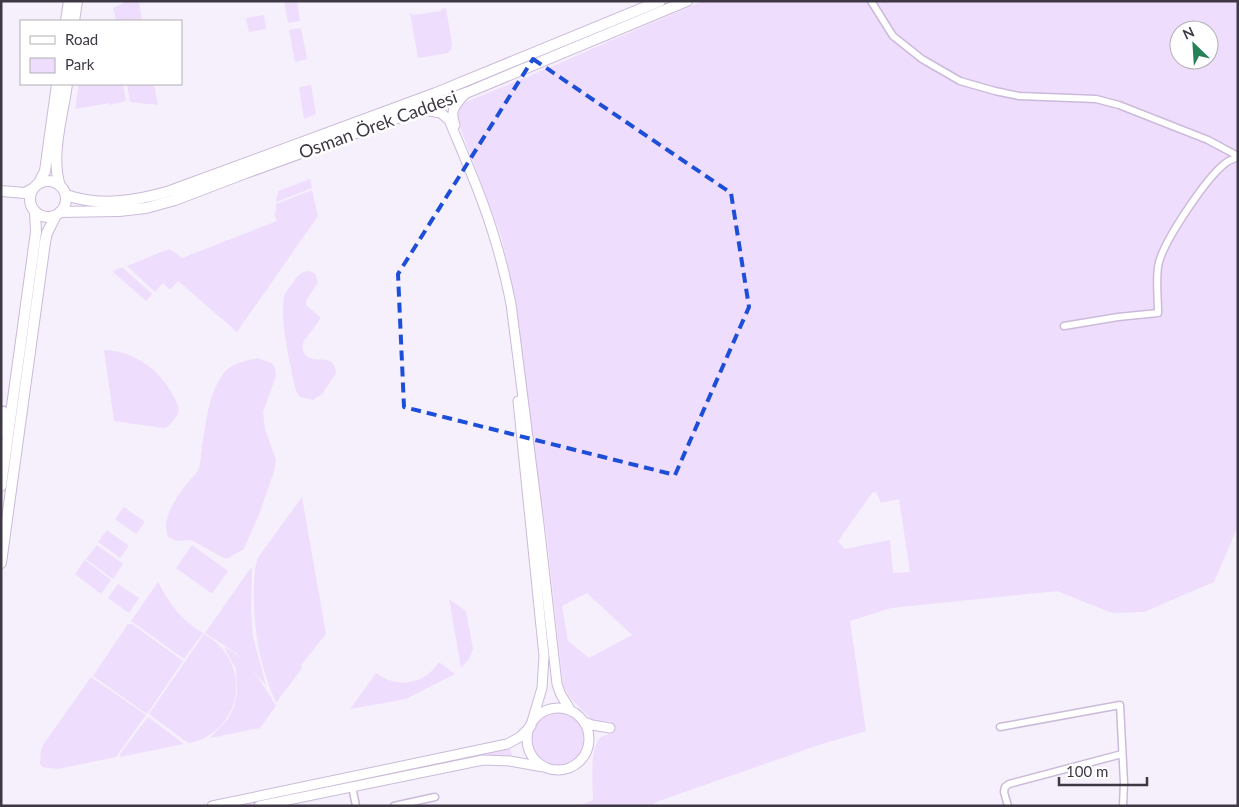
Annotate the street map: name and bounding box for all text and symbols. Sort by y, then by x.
legend [20,20,182,85]
north arrow [1169,20,1219,70]
text: N [1180,23,1197,43]
text: Road [65,30,98,48]
text: Park [65,55,95,73]
street label: Osman Örek Caddesi [295,85,460,163]
scale bar [1059,754,1146,786]
text: 100 m [1066,762,1108,780]

